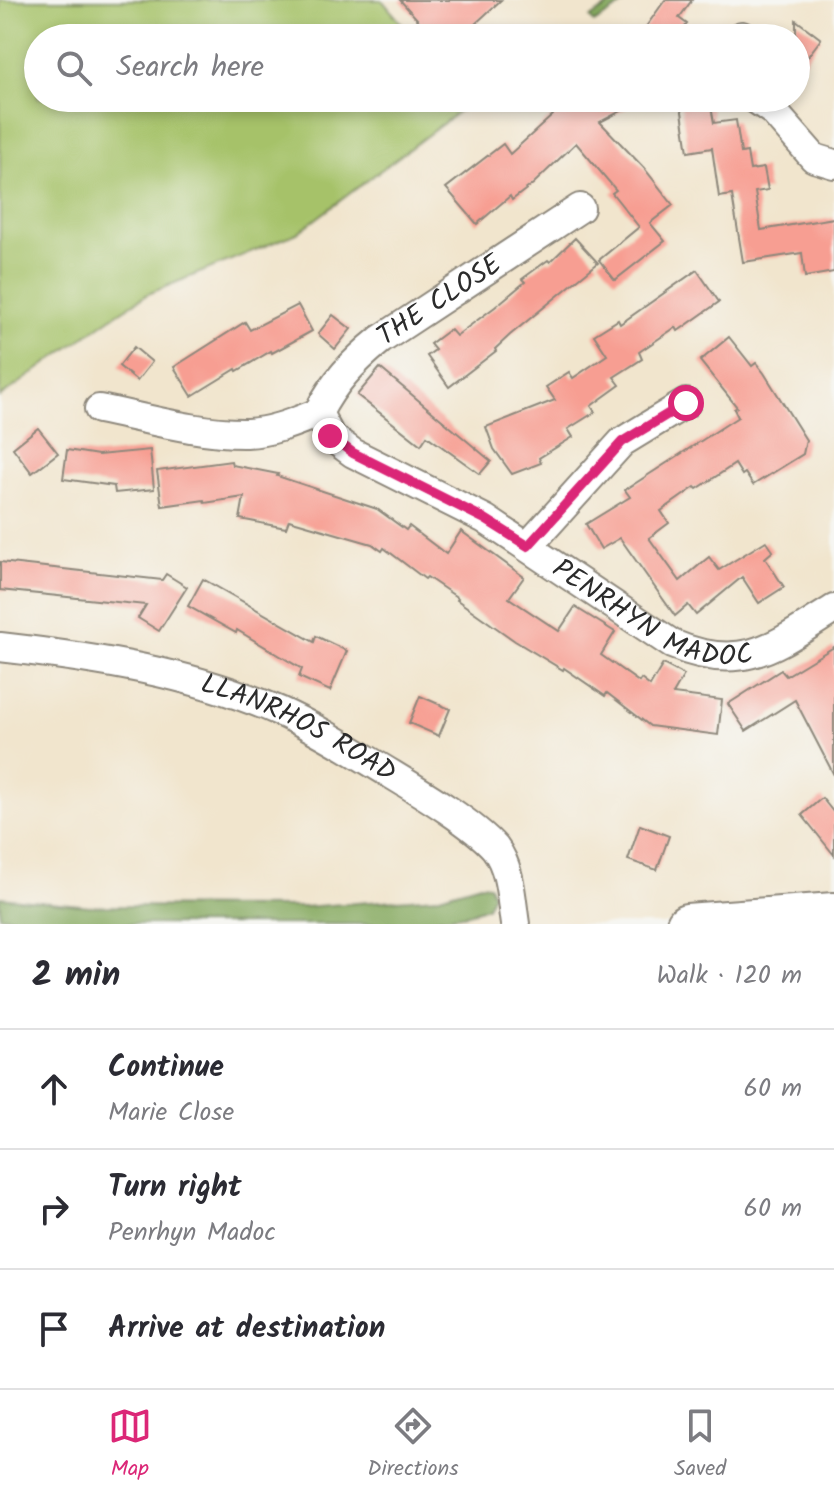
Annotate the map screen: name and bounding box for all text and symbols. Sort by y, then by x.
search box [24,24,810,112]
text: Search here [116,44,264,92]
icon: search [52,46,96,90]
street label: THE CLOSE [368,242,512,358]
route start [668,385,704,421]
route end [312,418,348,454]
street label: PENRHYN MADOC [543,547,757,679]
street label: LLANRHOS ROAD [195,662,405,795]
text: 2 min [32,949,120,1003]
text: Walk · 120 m [657,955,802,997]
text: Continue [108,1044,224,1092]
icon: ahead [32,1067,76,1111]
text: 60 m [743,1068,802,1110]
text: Marie Close [108,1092,234,1134]
text: Turn right [108,1164,241,1212]
icon: right [32,1187,76,1231]
text: 60 m [743,1188,802,1230]
text: Penrhyn Madoc [108,1212,276,1254]
text: Arrive at destination [108,1305,385,1353]
icon: arrive [32,1307,76,1351]
tab: Map [108,1404,152,1487]
tab: Directions [367,1404,459,1487]
tab: Saved [674,1404,726,1487]

